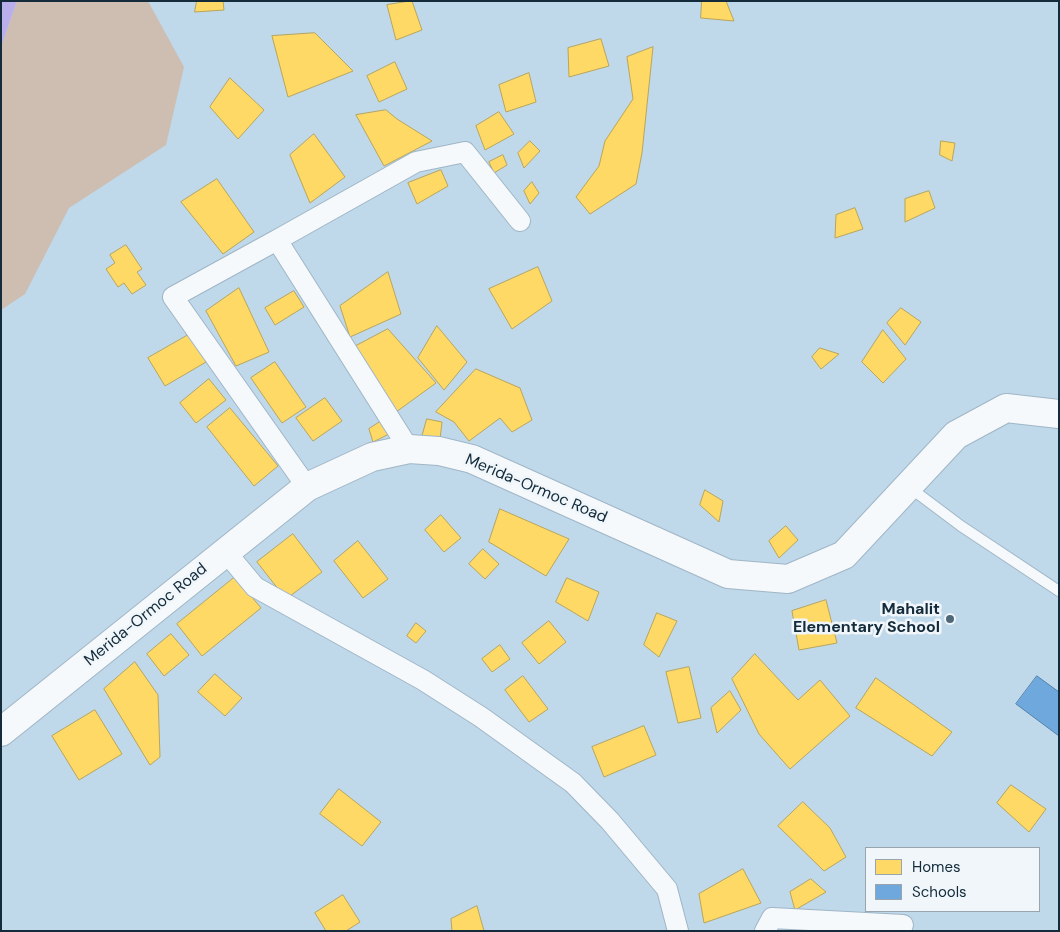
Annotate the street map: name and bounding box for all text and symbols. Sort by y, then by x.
street label: Merida-Ormoc Road [462,450,610,528]
street label: Merida-Ormoc Road [81,560,211,670]
place label: Mahalit Elementary School [793,600,940,638]
marker: Mahalit Elementary School [944,613,956,625]
legend [865,847,1040,912]
text: Homes [912,857,961,877]
text: Schools [912,882,967,902]

